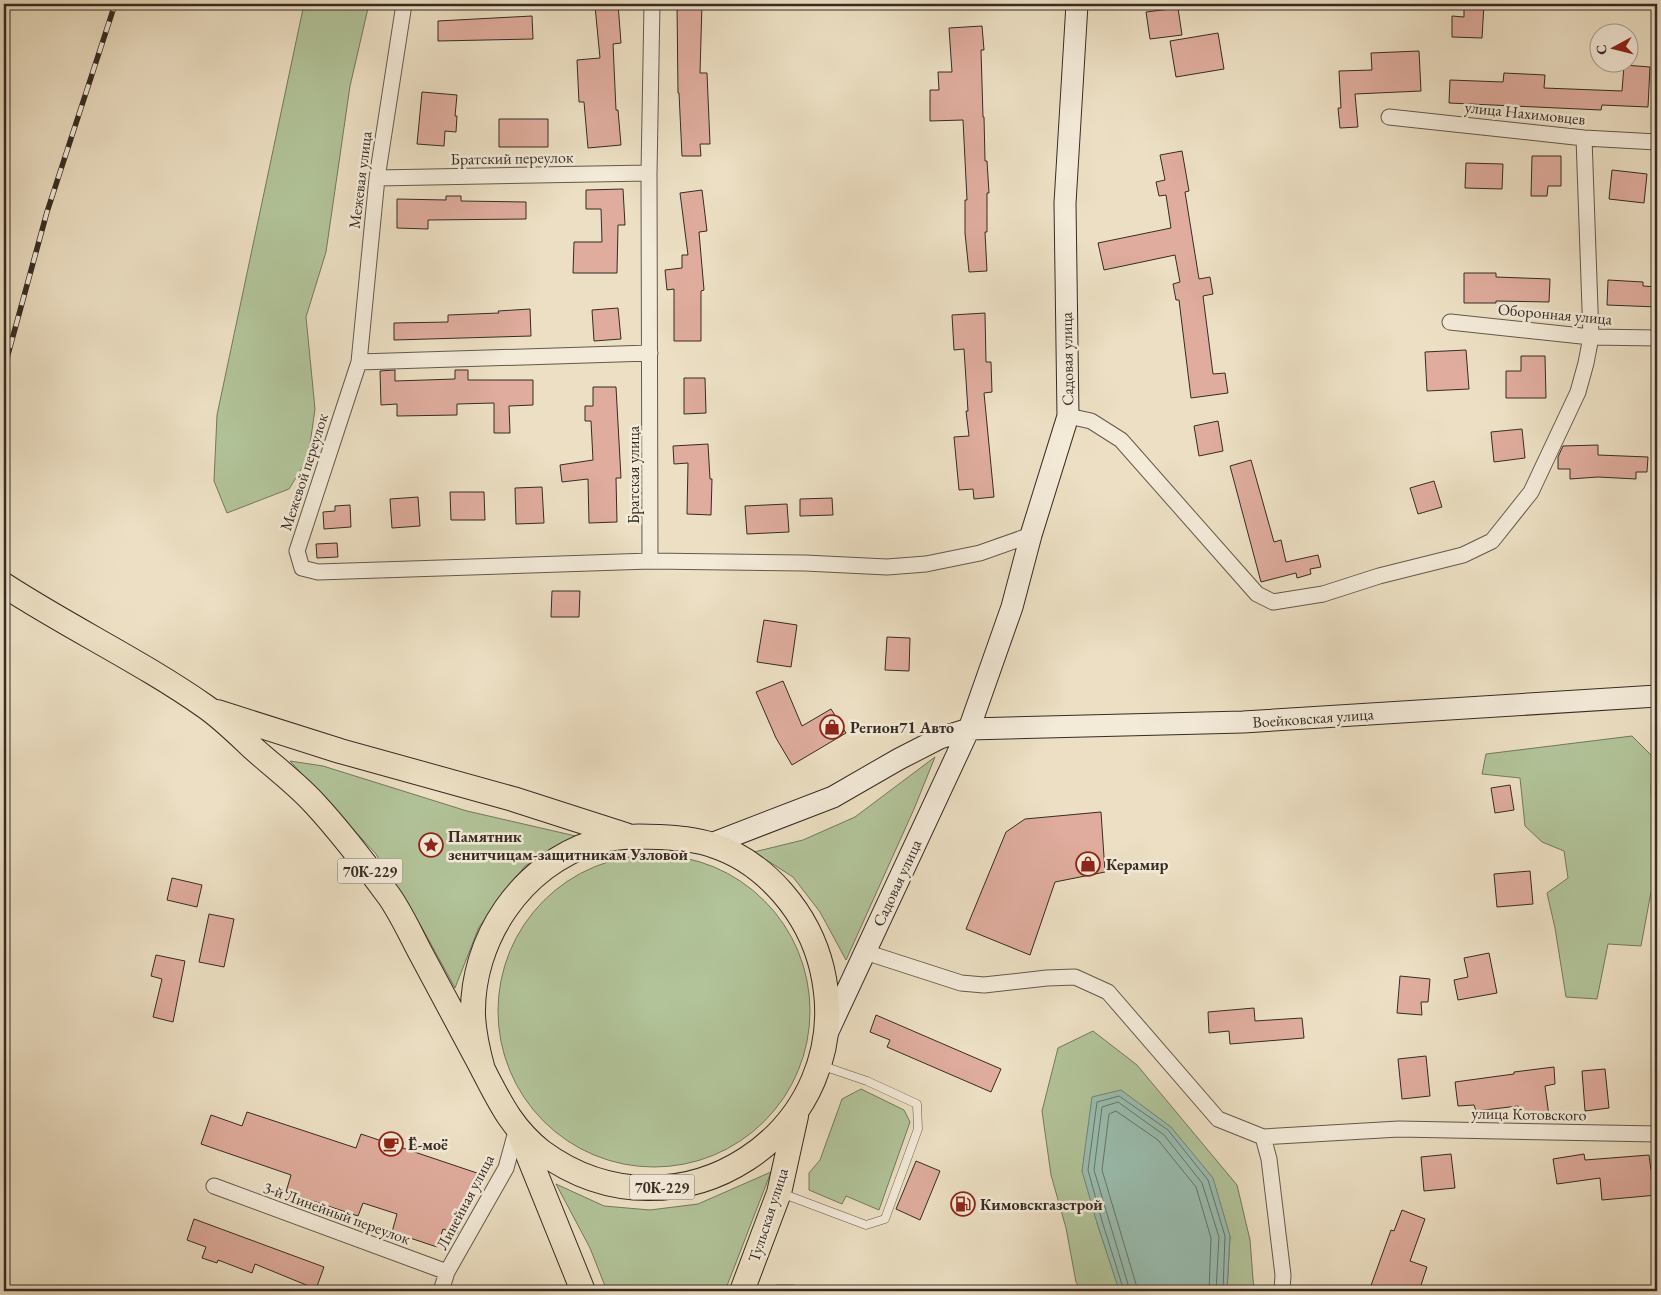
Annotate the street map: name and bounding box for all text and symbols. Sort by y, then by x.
north arrow [1588,22,1638,72]
text: С [1592,43,1611,56]
street label: улица Нахимовцев [1464,96,1587,130]
street label: Межевая улица [344,129,376,230]
street label: Братский переулок [450,146,574,170]
street label: Оборонная улица [1497,299,1614,330]
street label: Садовая улица [1056,311,1078,406]
street label: Межевой переулок [275,410,333,533]
street label: Братская улица [623,425,644,524]
street label: Воейковская улица [1252,703,1375,733]
shop icon: Регион71 Авто [819,714,845,740]
place label: Регион71 Авто [850,717,954,738]
place label: Памятник зенитчицам-защитникам Узловой [448,826,689,865]
place icon: Памятник зенитчицам-защитникам Узловой [418,832,444,858]
street label: Садовая улица [868,835,927,930]
shop icon: Керамир [1075,851,1101,877]
place label: Керамир [1106,854,1169,875]
road number: 70К-229 [338,858,402,884]
street label: улица Котовского [1471,1102,1587,1126]
cafe icon: Ё-моё [378,1131,404,1157]
place label: Ё-моё [408,1134,448,1155]
street label: Линейная улица [431,1150,499,1253]
street label: Тульская улица [743,1165,793,1265]
road number: 70К-229 [630,1174,694,1200]
street label: 3-й Линейный переулок [261,1177,414,1249]
fuel station icon: Кимовскгазстрой [950,1191,976,1217]
place label: Кимовскгазстрой [980,1194,1103,1215]

